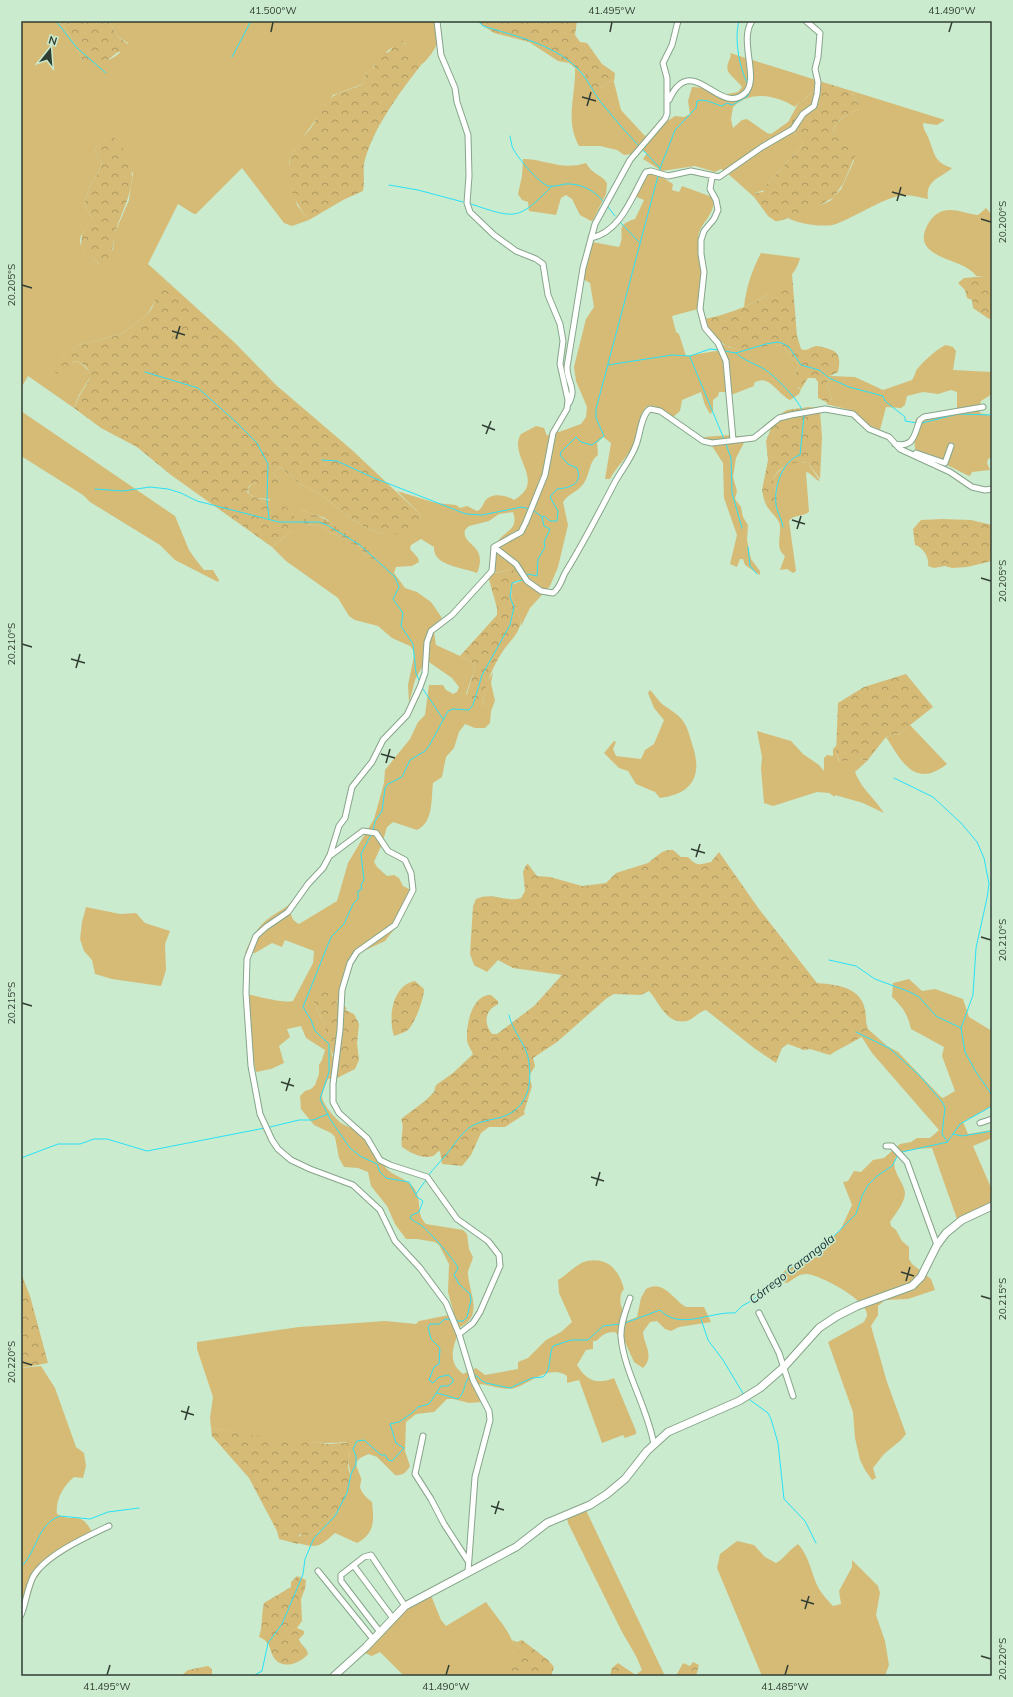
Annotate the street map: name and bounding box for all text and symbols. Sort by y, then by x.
text: 41.500°W [249,4,297,17]
text: 41.495°W [588,4,636,17]
text: 41.490°W [928,4,976,17]
north arrow [30,30,70,70]
text: N [47,33,59,48]
text: 20.200°S [996,201,1009,243]
text: 20.205°S [5,264,18,306]
text: 20.205°S [996,560,1009,602]
text: 20.210°S [5,623,18,665]
text: 20.210°S [996,919,1009,961]
text: 20.215°S [5,982,18,1024]
water label: Córrego Carangola [746,1230,838,1307]
text: 20.215°S [996,1278,1009,1320]
text: 20.220°S [5,1341,18,1383]
text: 20.220°S [996,1638,1009,1680]
text: 41.495°W [83,1680,131,1693]
text: 41.490°W [422,1680,470,1693]
text: 41.485°W [761,1680,809,1693]

